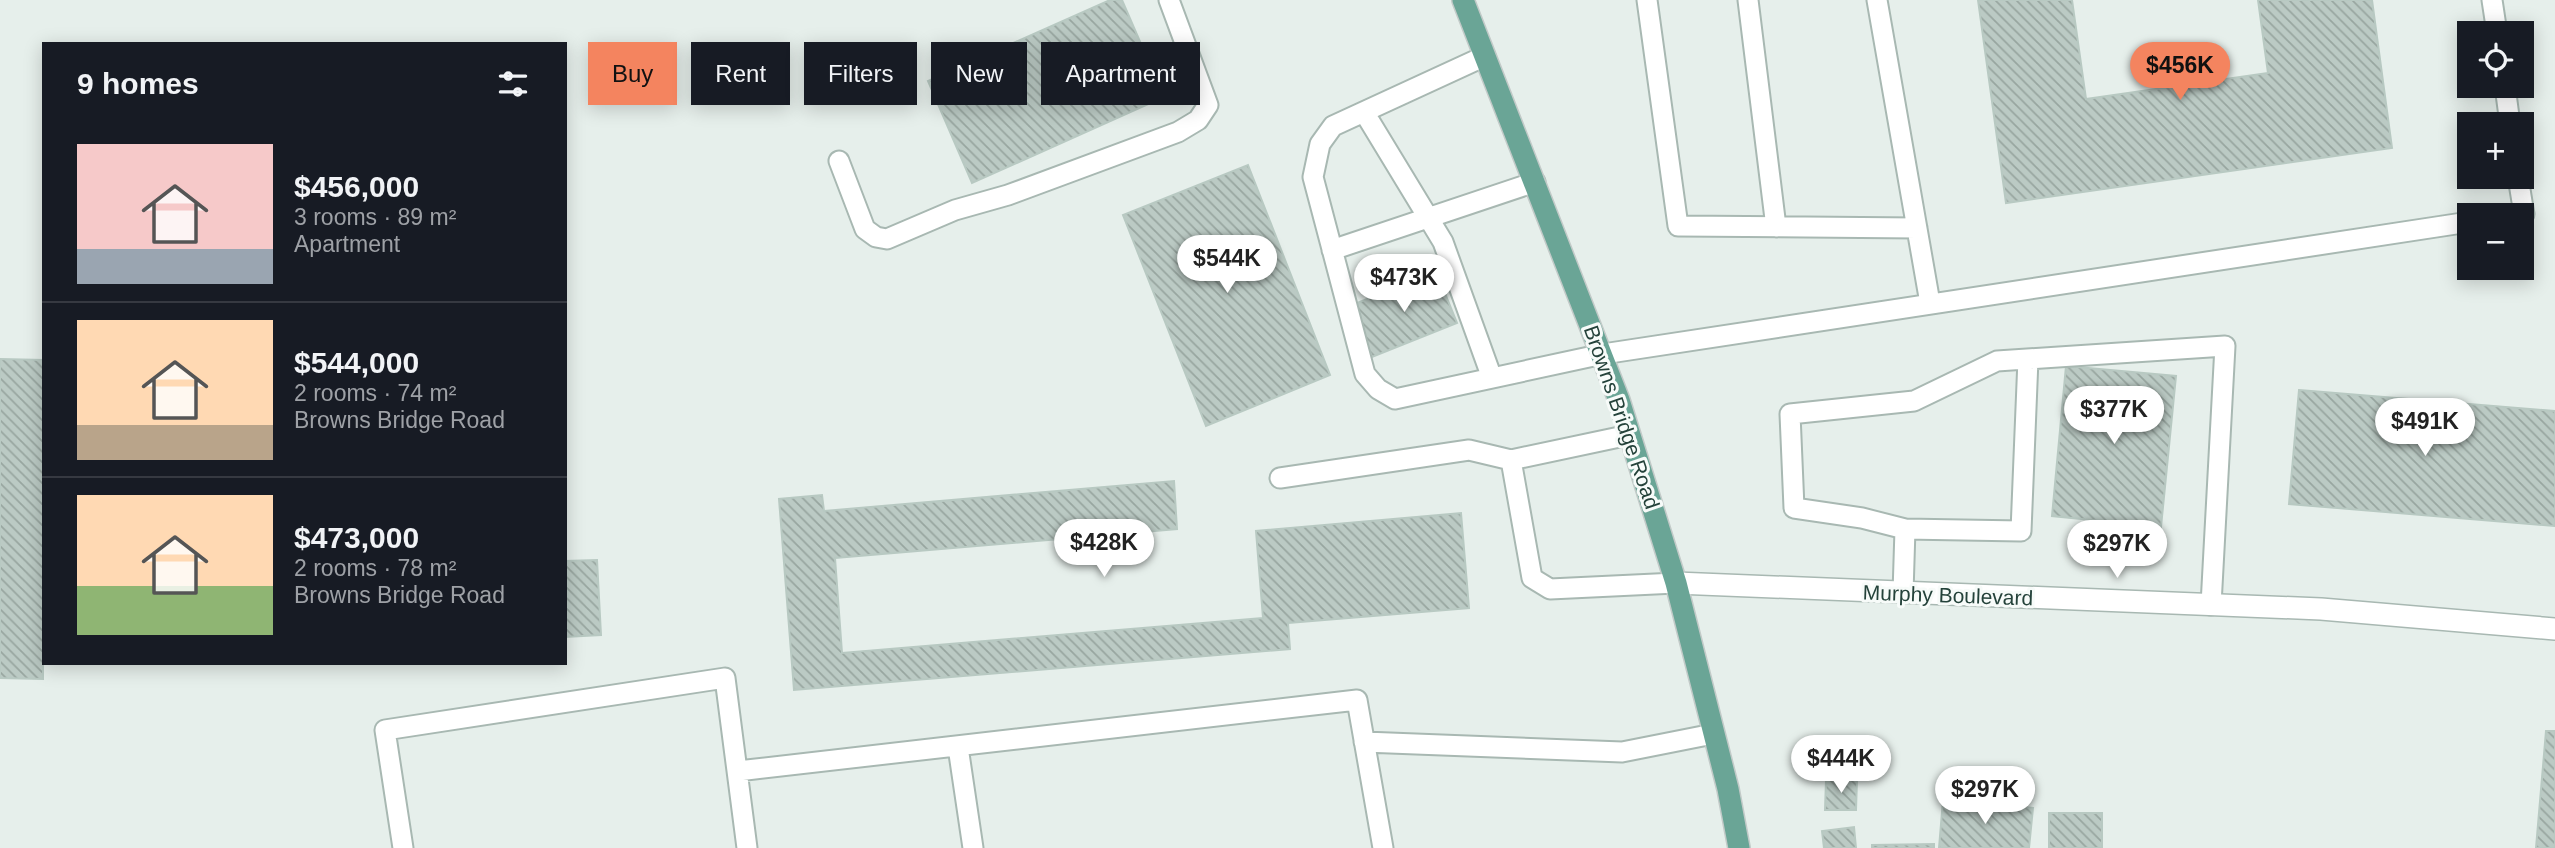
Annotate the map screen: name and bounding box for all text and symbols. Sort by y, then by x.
map controls [2457,21,2534,280]
button: locate [2457,21,2534,98]
chip: Buy [588,42,677,105]
chip: Rent [691,42,790,105]
chip: Filters [804,42,917,105]
chip: New [931,42,1027,105]
chip: Apartment [1041,42,1200,105]
pin: $456K [2131,42,2229,102]
text: $456K [2146,52,2214,78]
icon: filters [494,65,532,103]
text: 9 homes [77,67,199,100]
button: + [2457,112,2534,189]
text: $456,000 [294,170,419,203]
icon: home [133,172,217,256]
button: − [2457,203,2534,280]
text: 3 rooms · 89 m² [294,204,456,230]
text: Apartment [294,231,400,257]
pin: $544K [1178,236,1276,295]
text: $544K [1193,245,1261,271]
pin: $473K [1355,254,1453,314]
text: $473K [1370,264,1438,290]
street label: Browns Bridge Road [1580,322,1664,512]
text: $544,000 [294,346,419,379]
icon: home [133,348,217,432]
text: 2 rooms · 74 m² [294,380,456,406]
pin: $377K [2065,386,2163,446]
text: $377K [2080,396,2148,422]
pin: $491K [2376,398,2474,458]
text: Browns Bridge Road [294,407,505,433]
text: $491K [2391,408,2459,434]
pin: $428K [1055,520,1153,579]
pin: $297K [2068,520,2166,580]
text: $473,000 [294,521,419,554]
icon: home [133,523,217,607]
text: $428K [1070,529,1138,555]
text: $297K [2083,530,2151,556]
text: 2 rooms · 78 m² [294,555,456,581]
street label: Murphy Boulevard [1862,581,2034,609]
text: Browns Bridge Road [294,582,505,608]
pin: $444K [1792,736,1890,795]
text: $444K [1807,745,1875,771]
pin: $297K [1936,766,2034,826]
text: $297K [1951,776,2019,802]

